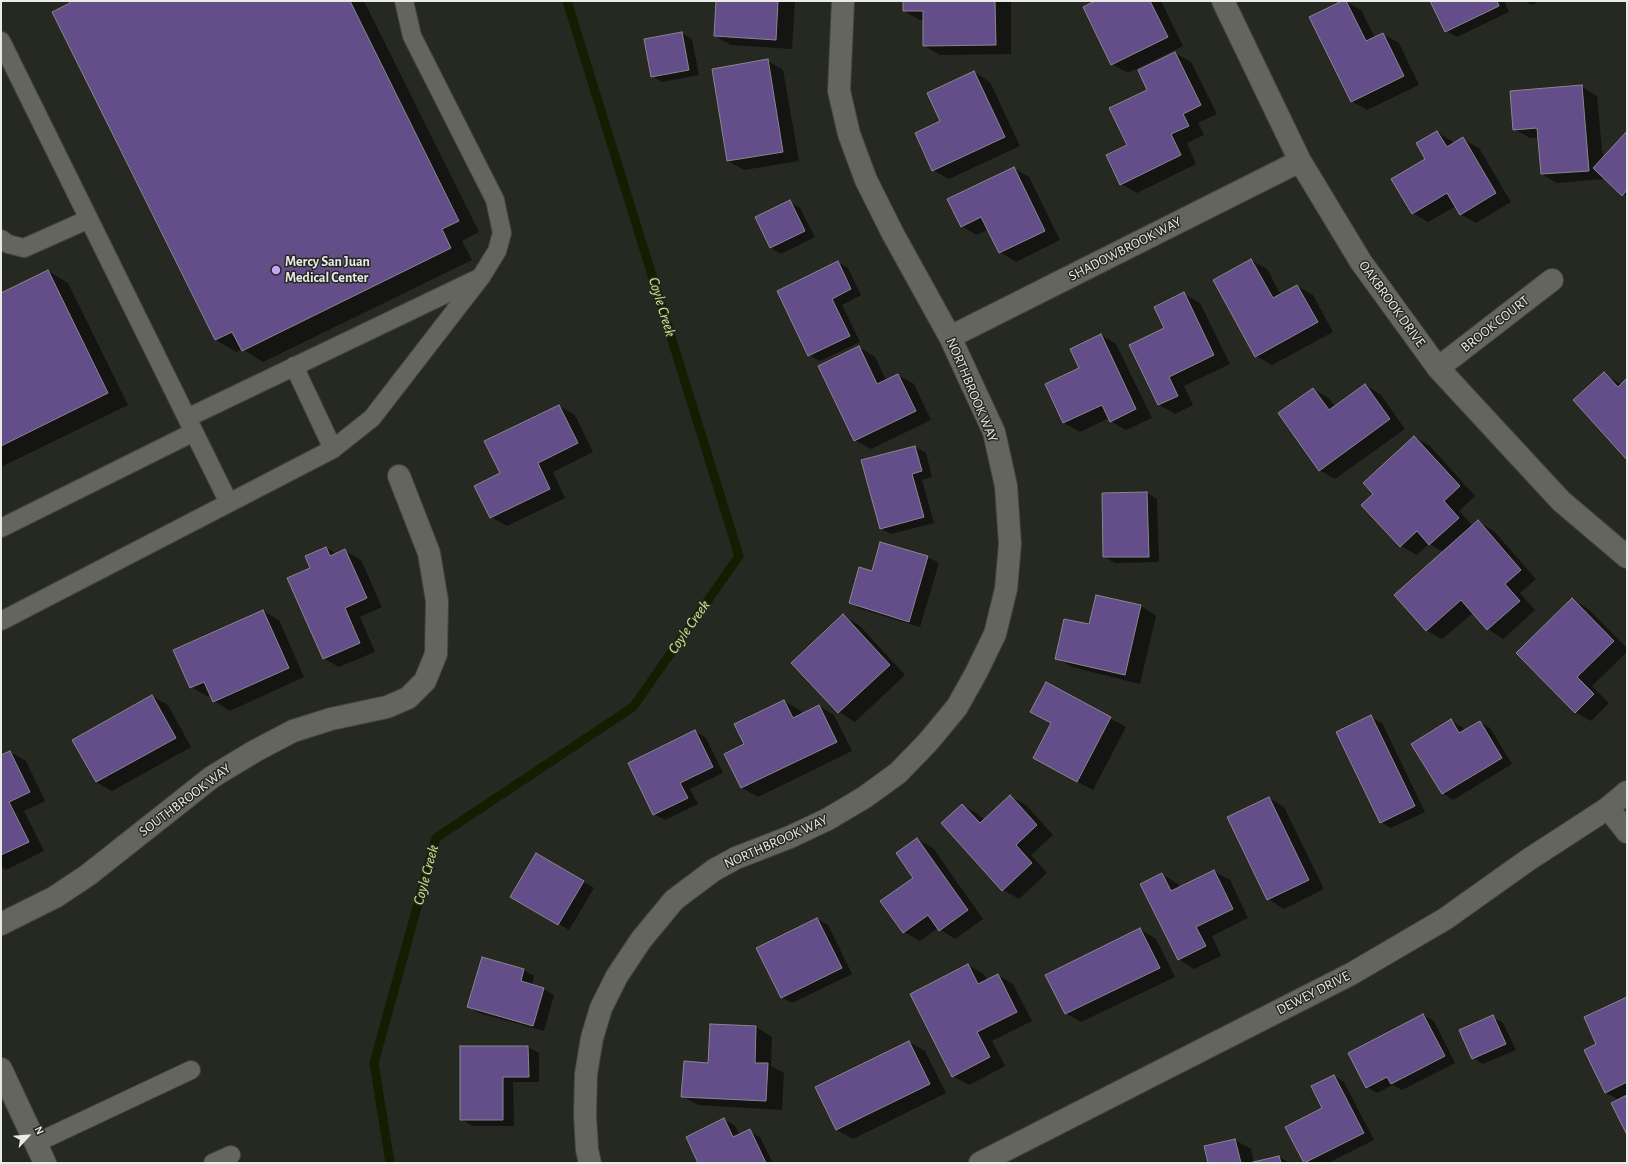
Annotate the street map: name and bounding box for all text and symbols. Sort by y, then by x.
street label: SHADOWBROOK WAY [1066,213,1184,285]
place label: Mercy San Juan Medical Center [285,254,370,286]
street label: OAKBROOK DRIVE [1355,258,1429,350]
marker: Mercy San Juan Medical Center [270,264,282,276]
water label: Coyle Creek [644,275,680,339]
street label: BROOK COURT [1458,292,1532,356]
street label: NORTHBROOK WAY [942,335,1002,445]
water label: Coyle Creek [664,597,714,657]
street label: SOUTHBROOK WAY [136,760,234,840]
street label: NORTHBROOK WAY [722,812,830,872]
water label: Coyle Creek [409,843,443,907]
street label: DEWEY DRIVE [1274,967,1352,1019]
north arrow [8,1116,48,1156]
text: N [33,1125,46,1136]

